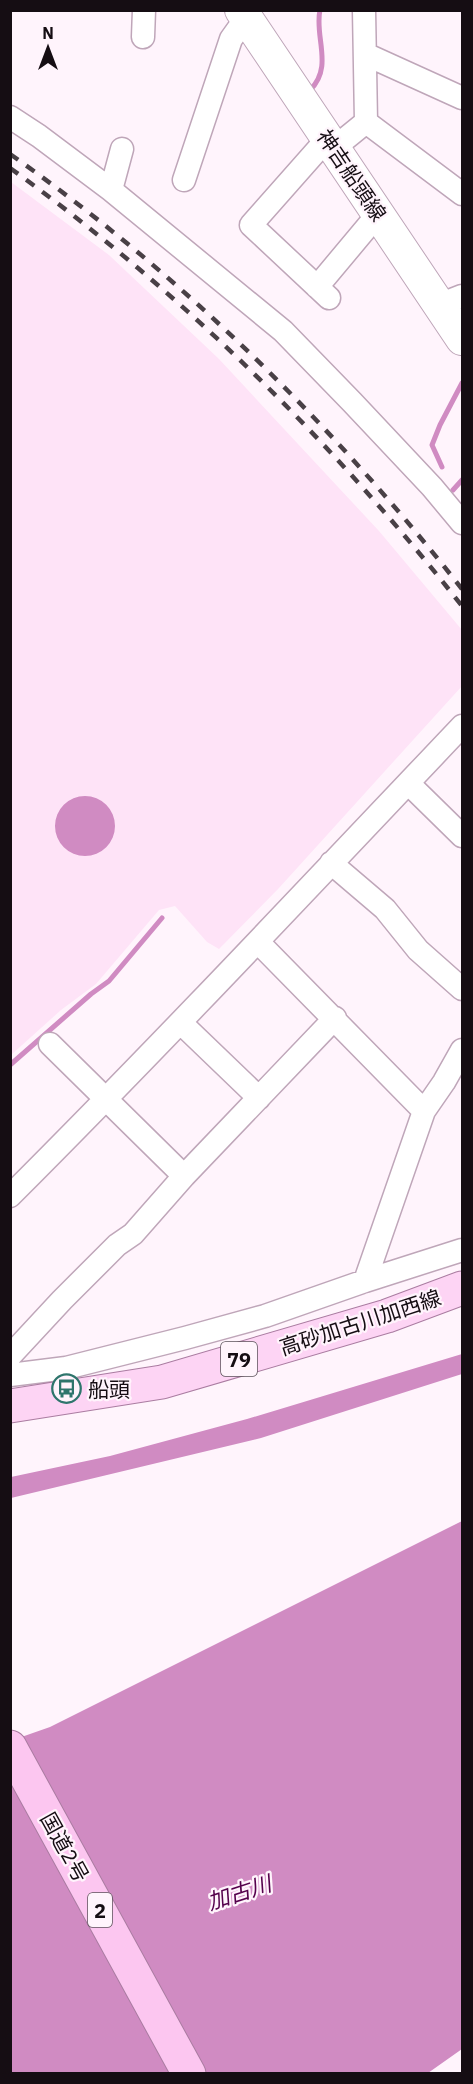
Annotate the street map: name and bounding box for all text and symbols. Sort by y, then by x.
north arrow [18,18,78,78]
text: N [42,23,54,43]
street label: 神吉船頭線 [311,124,393,226]
street label: 高砂加古川加西線 [276,1283,444,1361]
road number: 79 [221,1342,257,1376]
bus stop icon: 船頭 [51,1373,83,1405]
place label: 船頭 [88,1375,130,1403]
street label: 国道2号 [34,1807,96,1887]
water label: 加古川 [203,1867,277,1916]
road number: 2 [88,1893,112,1927]

